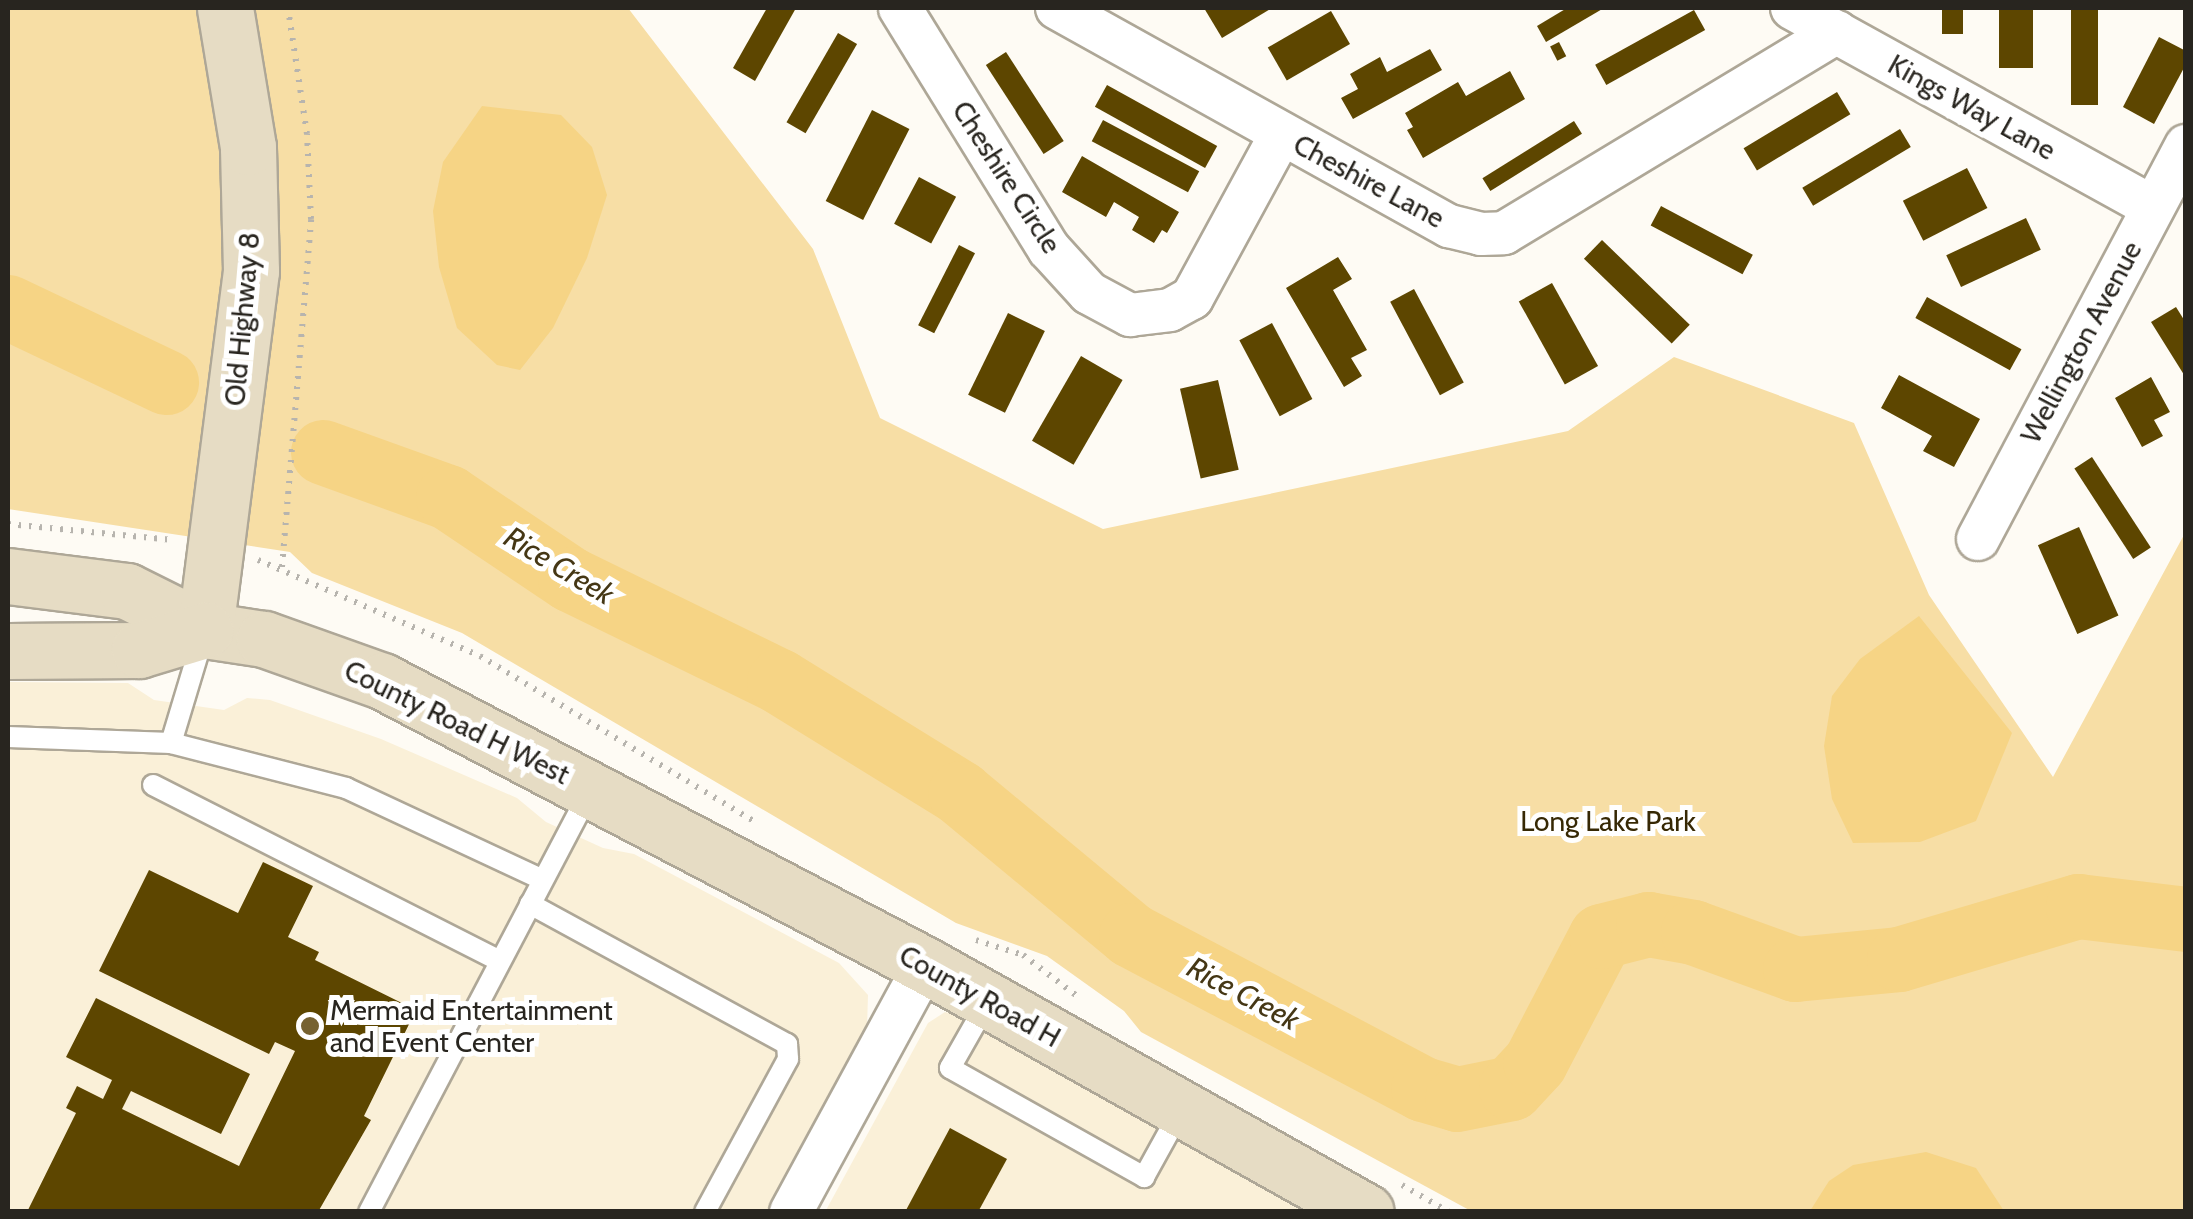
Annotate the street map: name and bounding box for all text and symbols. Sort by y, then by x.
street label: Kings Way Lane [1882,47,2062,167]
street label: Cheshire Circle [945,95,1069,259]
street label: Cheshire Lane [1288,127,1450,235]
street label: Old Highway 8 [218,231,266,407]
street label: Wellington Avenue [2014,235,2148,449]
water label: Rice Creek [498,519,620,613]
street label: County Road H West [339,653,575,791]
park label: Long Lake Park [1520,804,1696,838]
street label: County Road H [894,938,1066,1054]
water label: Rice Creek [1181,950,1305,1038]
place label: Mermaid Entertainment and Event Center [330,993,613,1059]
marker: Mermaid Entertainment and Event Center [299,1015,321,1037]

